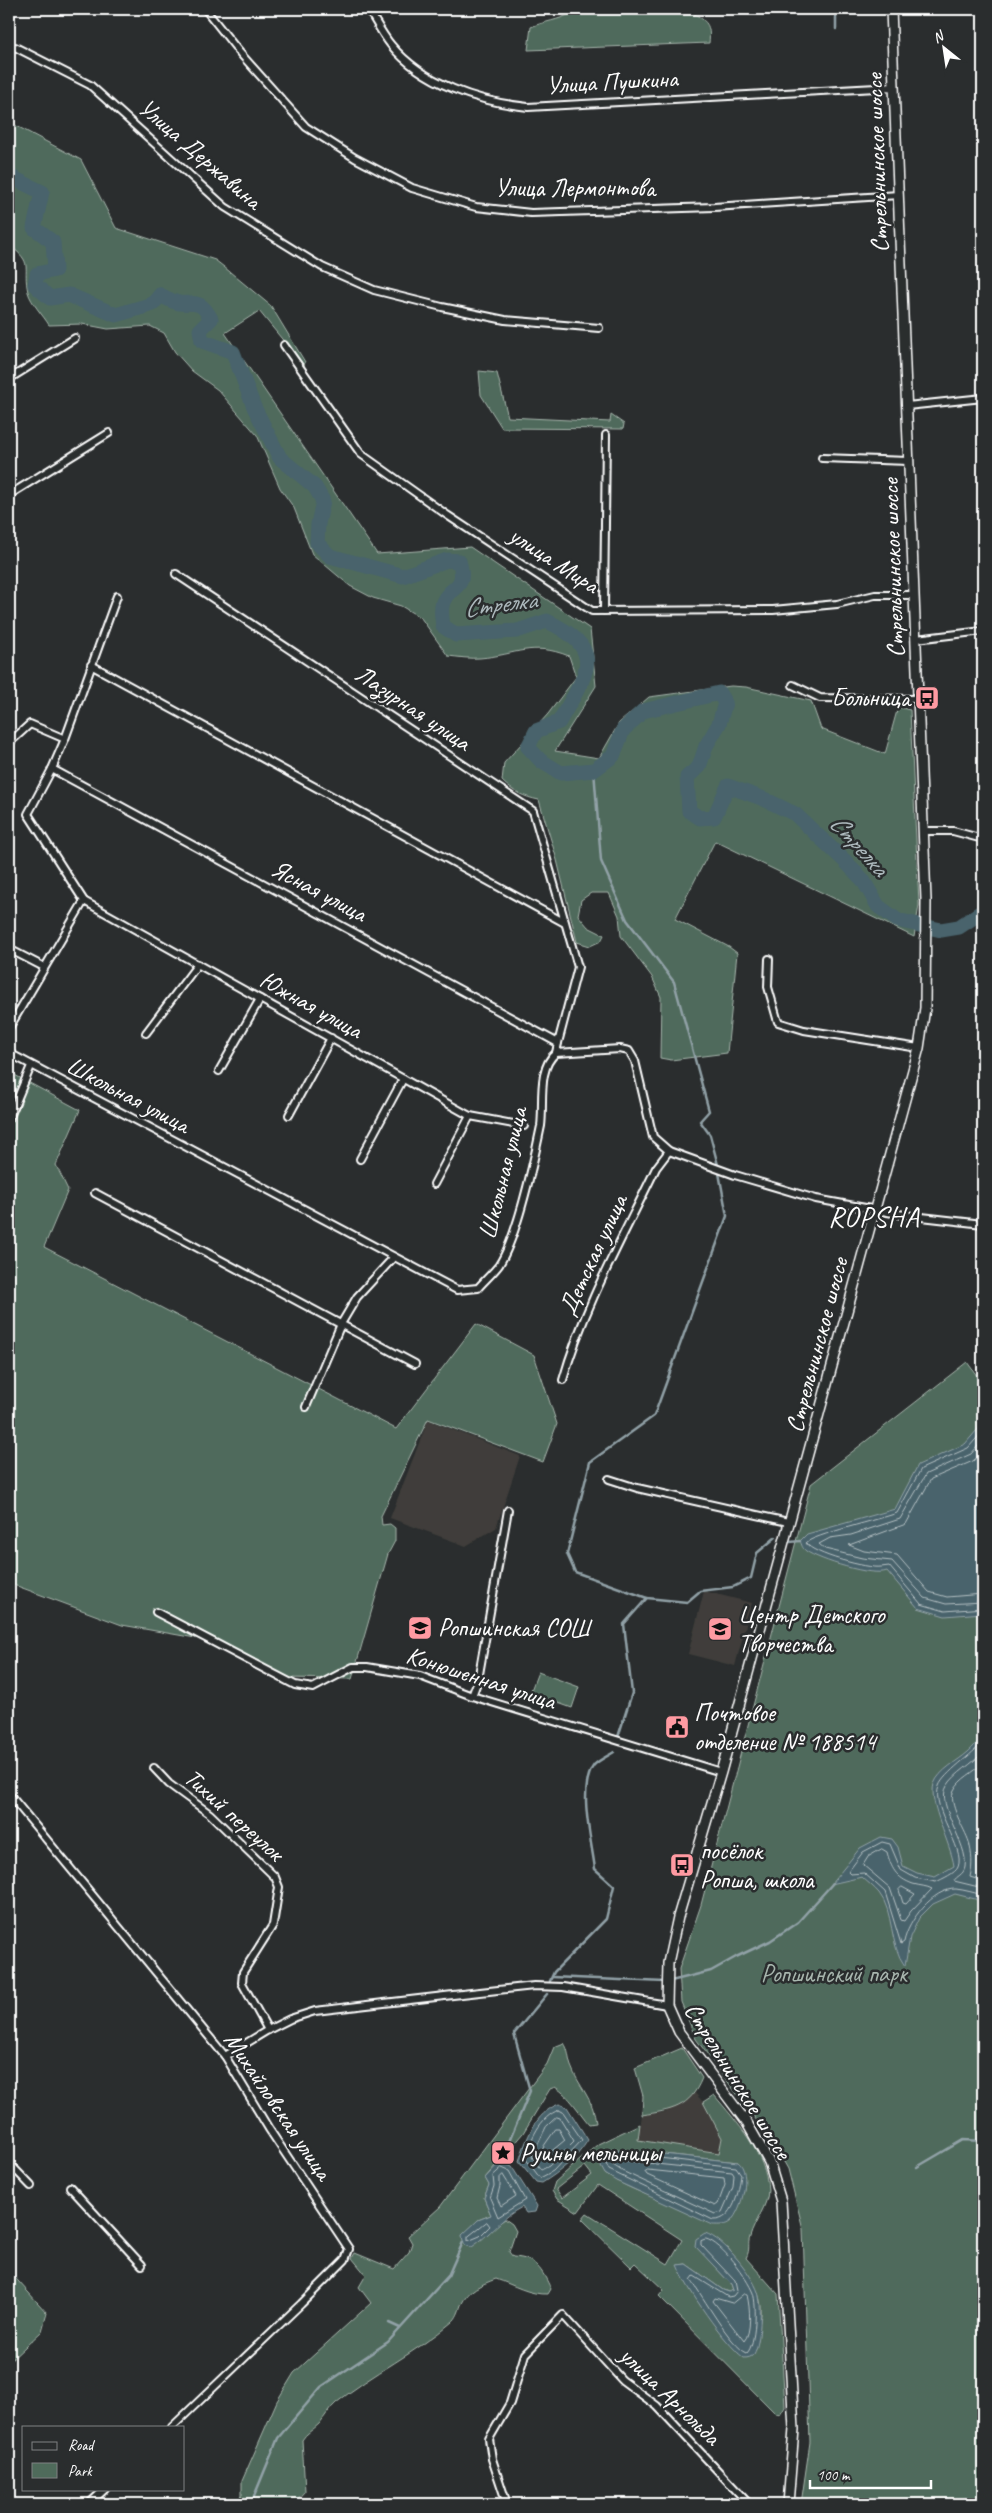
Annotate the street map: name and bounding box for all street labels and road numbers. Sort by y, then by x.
street label: Улица Пушкина [546,62,680,101]
street label: Стрельнинское шоссе [858,71,896,253]
street label: Улица Державина [132,92,271,218]
street label: Улица Лермонтова [495,172,658,204]
street label: Стрельнинское шоссе [874,476,912,658]
street label: улица Мира [501,518,607,602]
street label: Лазурная улица [349,658,479,760]
street label: Ясная улица [266,853,374,930]
street label: Южная улица [254,964,370,1047]
street label: Школьная улица [61,1049,197,1142]
street label: Школьная улица [471,1101,536,1242]
street label: Детская улица [551,1187,636,1320]
street label: Стрельнинское шоссе [778,1252,856,1436]
street label: Конюшенная улица [402,1639,562,1718]
street label: Тихий переулок [177,1762,293,1870]
street label: Стрельнинское шоссе [677,1997,800,2167]
street label: Михайловская улица [217,2026,341,2188]
street label: улица Арнольда [611,2338,729,2454]

